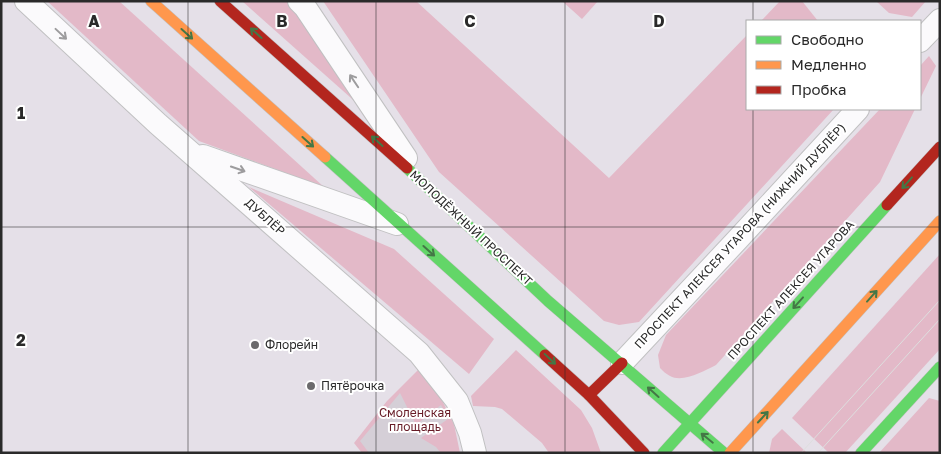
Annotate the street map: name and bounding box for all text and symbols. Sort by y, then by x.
text: A [88,11,100,31]
text: B [276,11,288,31]
text: C [464,11,476,31]
text: D [653,11,665,31]
legend [746,20,921,110]
one-way arrow [249,27,262,39]
one-way arrow [55,28,68,40]
one-way arrow [181,28,194,40]
text: Свободно [791,30,864,48]
text: Медленно [791,55,867,73]
one-way arrow [349,74,360,88]
text: Пробка [791,80,846,98]
text: 1 [17,103,25,123]
street label: ПРОСПЕКТ АЛЕКСЕЯ УГАРОВА (НИЖНИЙ ДУБЛЁР) [631,120,849,352]
one-way arrow [371,135,384,147]
one-way arrow [301,137,314,148]
one-way arrow [230,164,246,174]
street label: МОЛОДЁЖНЫЙ ПРОСПЕКТ [407,167,536,289]
one-way arrow [901,177,913,190]
street label: ДУБЛЁР [242,195,288,238]
street label: ПРОСПЕКТ АЛЕКСЕЯ УГАРОВА [725,217,857,363]
one-way arrow [422,245,435,256]
one-way arrow [866,290,878,303]
one-way arrow [792,297,804,310]
text: 2 [16,330,26,350]
place label: Флорейн [265,337,318,352]
marker: Флорейн [249,339,261,351]
one-way arrow [543,353,556,365]
place label: Пятёрочка [321,378,384,393]
marker: Пятёрочка [305,380,317,392]
one-way arrow [647,386,660,398]
park label: Смоленская площадь [379,405,451,434]
one-way arrow [757,411,769,423]
one-way arrow [700,433,713,444]

